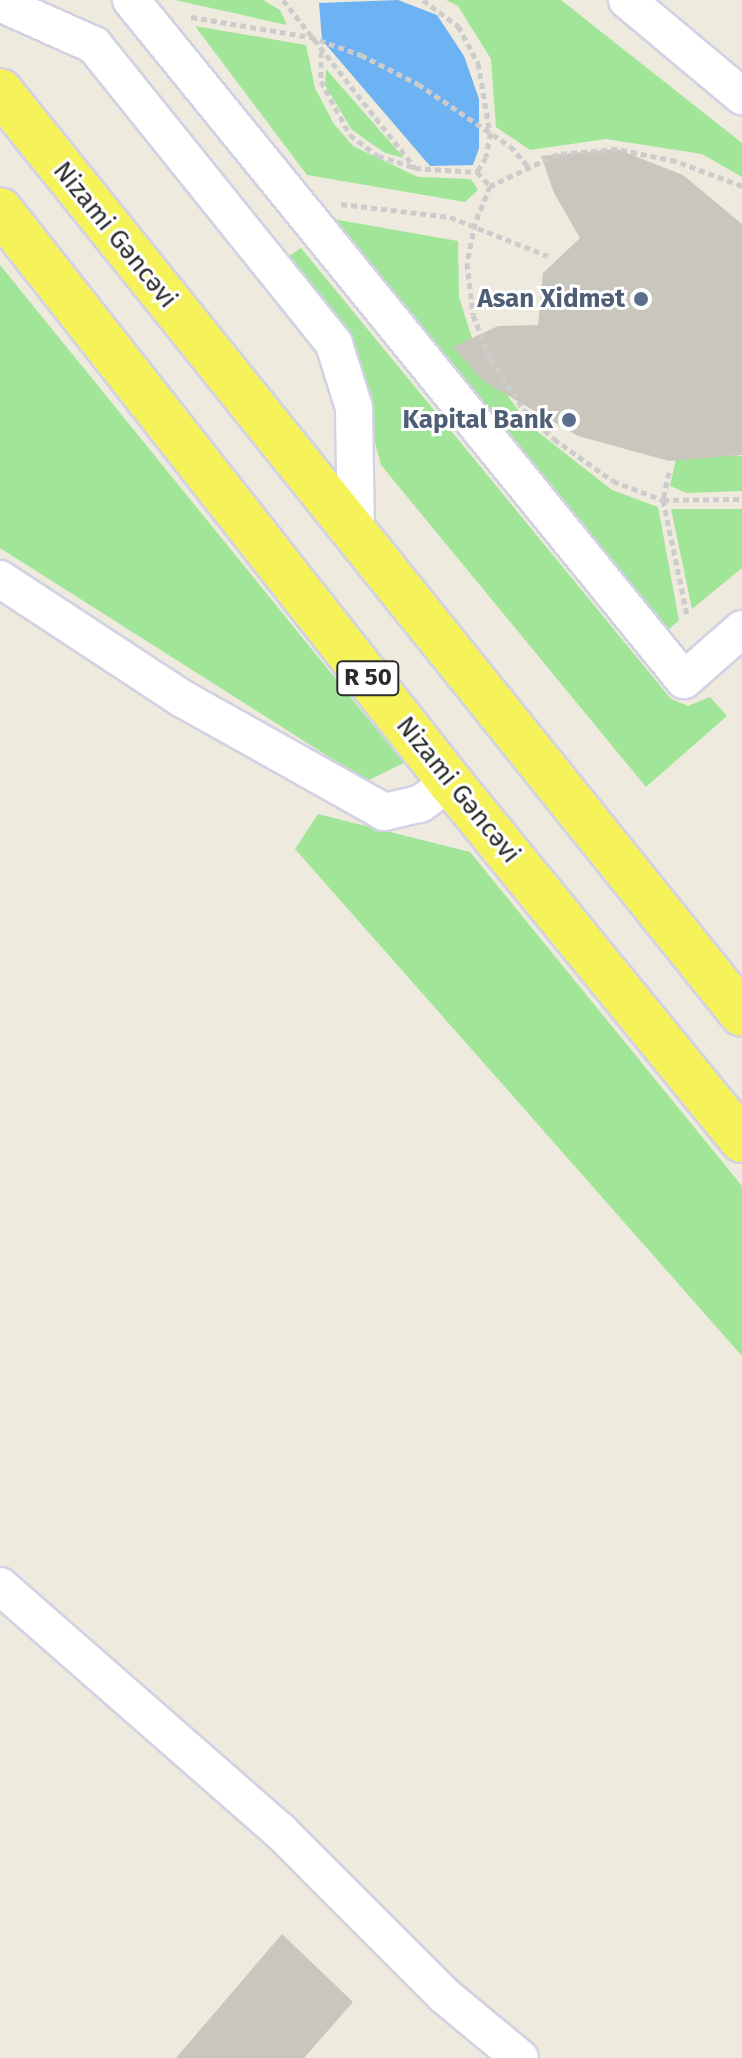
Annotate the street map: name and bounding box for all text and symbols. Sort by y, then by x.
street label: Nizami Gəncəvi [47,156,183,314]
place label: Asan Xidmət [477,283,625,315]
marker: Asan Xidmət [632,290,650,308]
place label: Kapital Bank [402,404,553,436]
marker: Kapital Bank [560,411,578,429]
road number: R 50 [336,658,400,698]
street label: Nizami Gəncəvi [390,711,526,869]

